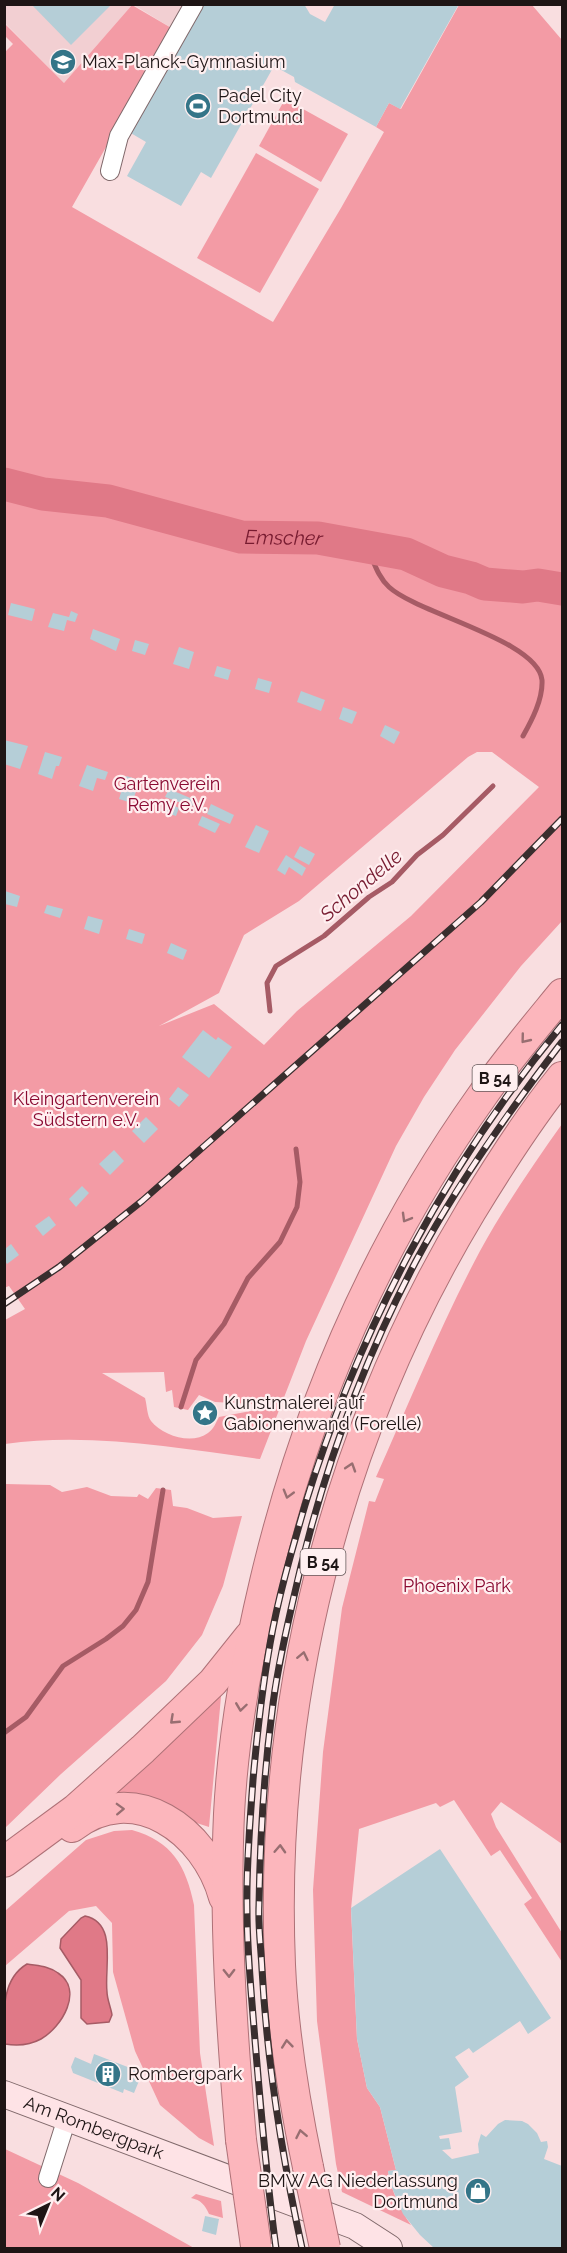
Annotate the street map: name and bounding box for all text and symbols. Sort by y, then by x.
school or university icon: Max-Planck-Gymnasium [48,47,78,77]
place label: Max-Planck-Gymnasium [82,51,286,72]
place label: Padel City Dortmund [218,85,303,127]
sports icon: Padel City Dortmund [183,91,213,121]
water label: Emscher [245,525,326,551]
park label: Gartenverein Remy e.V. [114,773,220,815]
water label: Schondelle [314,844,407,927]
one-way arrow [522,1032,533,1043]
road number: B 54 [472,1065,518,1091]
park label: Kleingartenverein Südstern e.V. [13,1088,159,1130]
one-way arrow [401,1212,413,1223]
place label: Kunstmalerei auf Gabionenwand (Forelle) [224,1392,422,1434]
place icon: Kunstmalerei auf Gabionenwand (Forelle) [190,1398,220,1428]
one-way arrow [344,1462,357,1473]
one-way arrow [283,1488,295,1499]
road number: B 54 [300,1549,346,1575]
park label: Phoenix Park [403,1575,511,1596]
one-way arrow [295,1651,308,1661]
one-way arrow [235,1703,247,1712]
one-way arrow [170,1713,181,1724]
one-way arrow [115,1802,124,1815]
one-way arrow [274,1845,287,1854]
one-way arrow [223,1969,235,1978]
one-way arrow [281,2040,294,2049]
building icon: Rombergpark [93,2059,123,2089]
place label: Rombergpark [128,2063,243,2084]
street label: Am Rombergpark [21,2091,167,2163]
one-way arrow [295,2130,308,2140]
place label: BMW AG Niederlassung Dortmund [258,2170,458,2212]
north arrow [18,2175,78,2235]
shop icon: BMW AG Niederlassung Dortmund [463,2176,493,2206]
text: N [47,2183,69,2206]

